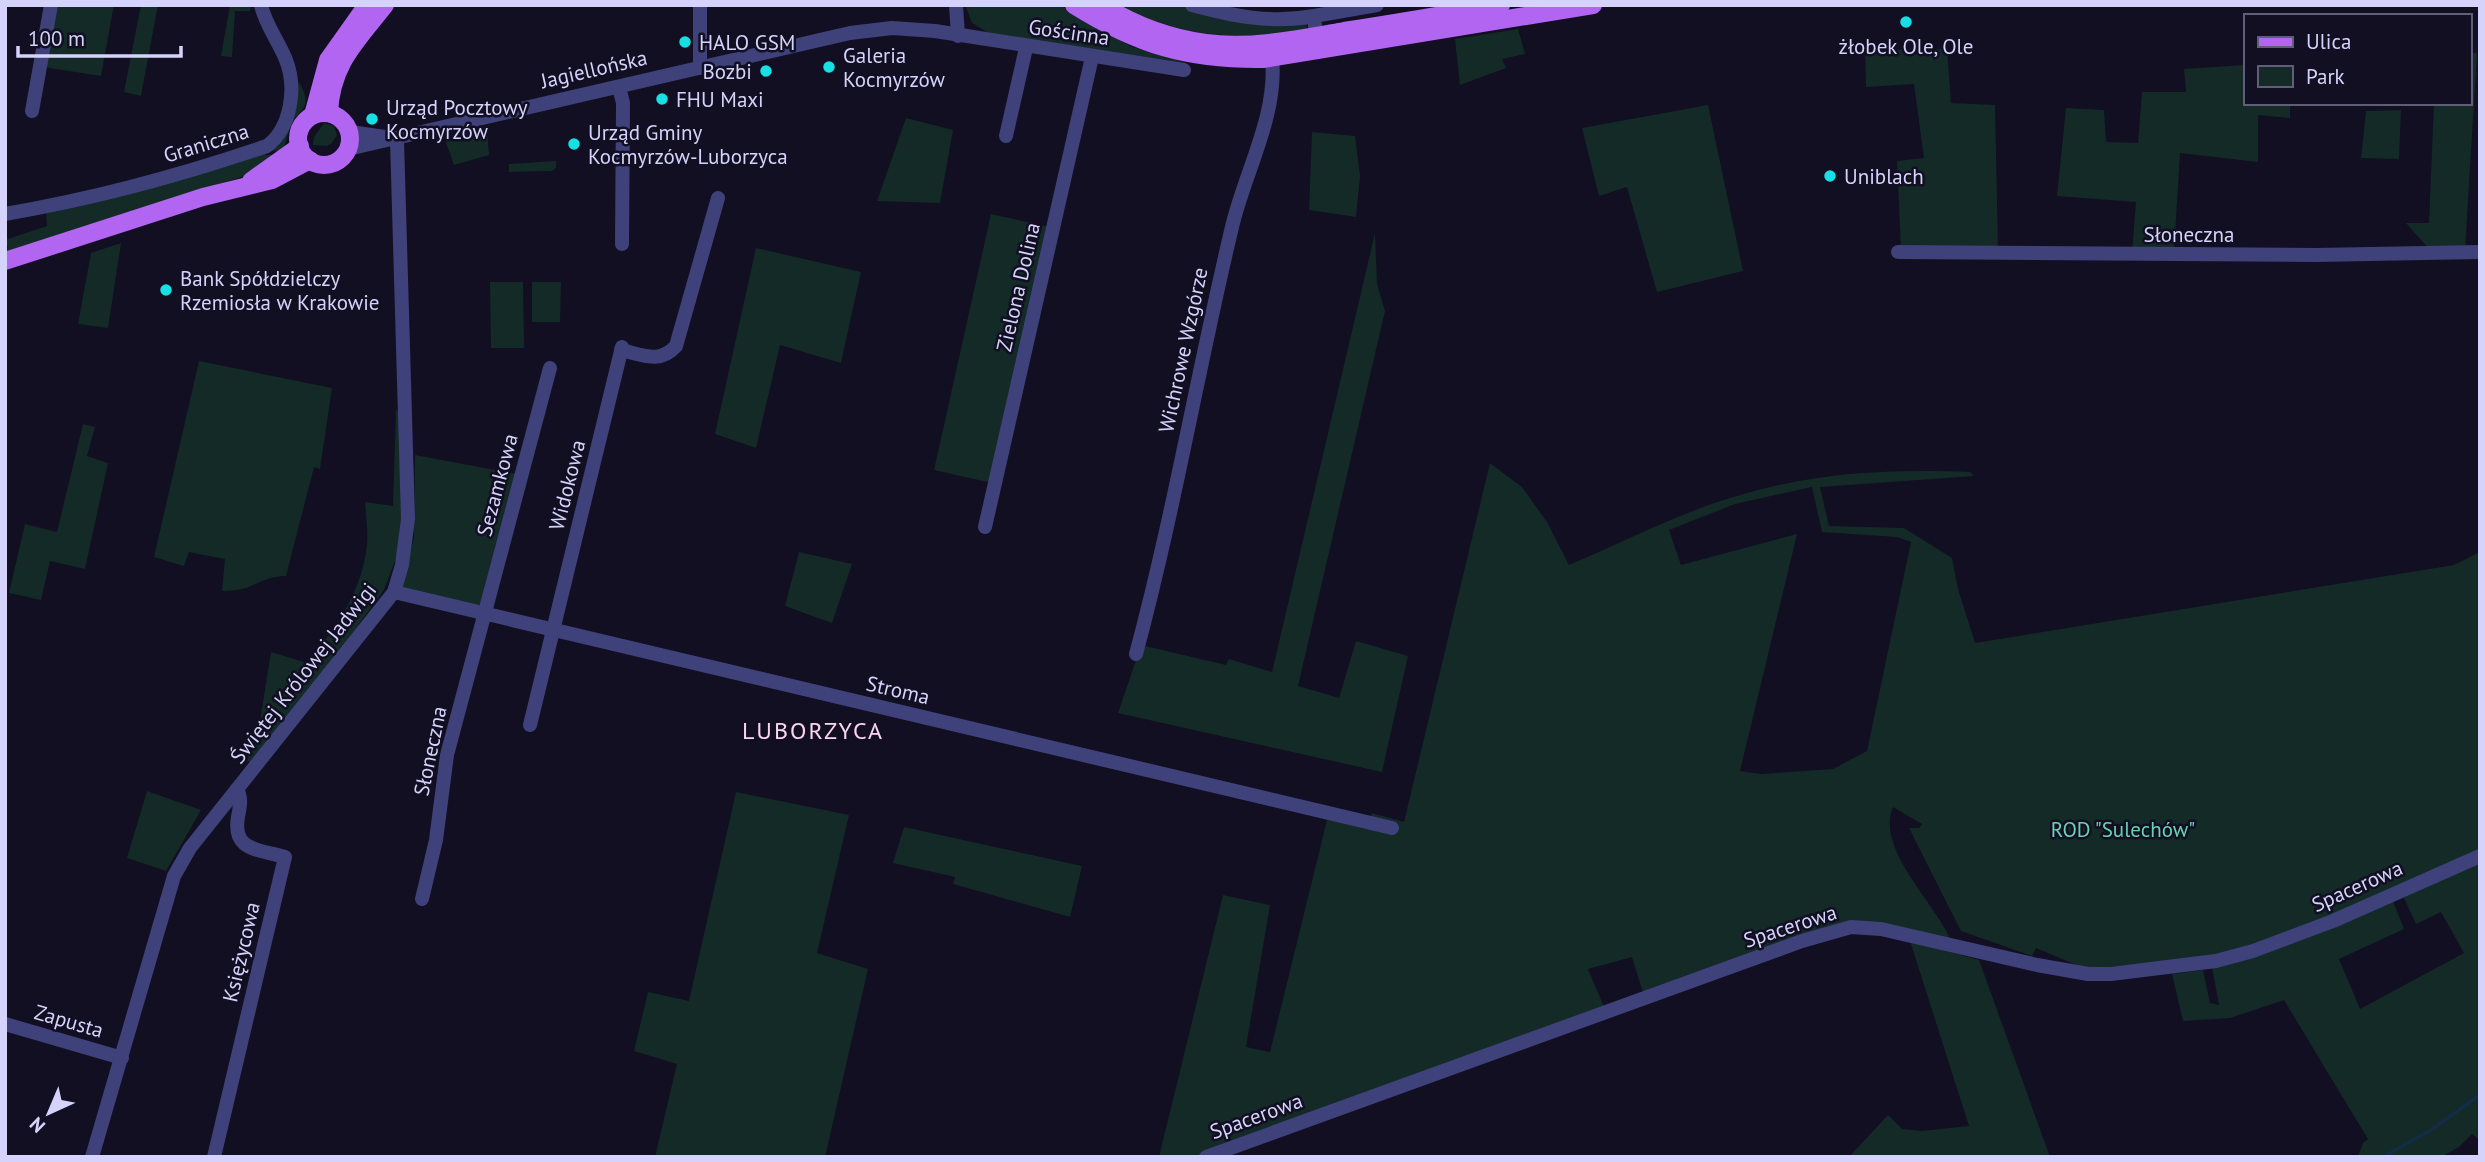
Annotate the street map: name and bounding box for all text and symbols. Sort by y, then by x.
street label: Gościnna [1027,13,1111,51]
scale bar [18,14,180,58]
marker: żłobek Ole, Ole [1898,14,1914,30]
legend [2244,14,2471,105]
text: 100 m [28,25,85,52]
text: Ulica [2306,28,2351,55]
place label: HALO GSM [699,29,795,56]
place label: żłobek Ole, Ole [1839,33,1973,60]
marker: HALO GSM [677,34,693,50]
place label: Galeria Kocmyrzów [843,42,946,93]
street label: Jagiellońska [537,44,650,95]
place label: Bozbi [702,58,752,85]
marker: Galeria Kocmyrzów [821,59,837,75]
marker: Bozbi [758,63,774,79]
text: Park [2306,63,2345,90]
place label: FHU Maxi [676,86,764,113]
marker: FHU Maxi [654,91,670,107]
place label: Urząd Pocztowy Kocmyrzów [386,94,528,145]
marker: Urząd Pocztowy Kocmyrzów [364,111,380,127]
street label: Graniczna [160,117,252,169]
place label: Urząd Gminy Kocmyrzów-Luborzyca [588,119,788,170]
marker: Urząd Gminy Kocmyrzów-Luborzyca [566,136,582,152]
place label: Uniblach [1844,163,1924,190]
marker: Uniblach [1822,168,1838,184]
street label: Zielona Dolina [990,220,1046,354]
street label: Słoneczna [2144,221,2234,248]
place label: Bank Spółdzielczy Rzemiosła w Krakowie [180,265,379,316]
street label: Wichrowe Wzgórze [1152,265,1214,435]
marker: Bank Spółdzielczy Rzemiosła w Krakowie [158,282,174,298]
street label: Sezamkowa [470,431,524,539]
street label: Widokowa [543,437,591,533]
street label: Świętej Królowej Jadwigi [224,577,382,769]
street label: Stroma [864,670,932,710]
street label: Słoneczna [407,704,453,798]
district label: LUBORZYCA [742,715,884,746]
park label: ROD "Sulechów" [2051,816,2195,843]
street label: Spacerowa [2307,854,2407,918]
street label: Spacerowa [1740,898,1840,954]
street label: Księżycowa [216,899,266,1005]
street label: Zapusta [31,998,107,1044]
north arrow [14,1078,84,1148]
street label: Spacerowa [1206,1087,1306,1145]
text: N [24,1112,50,1138]

